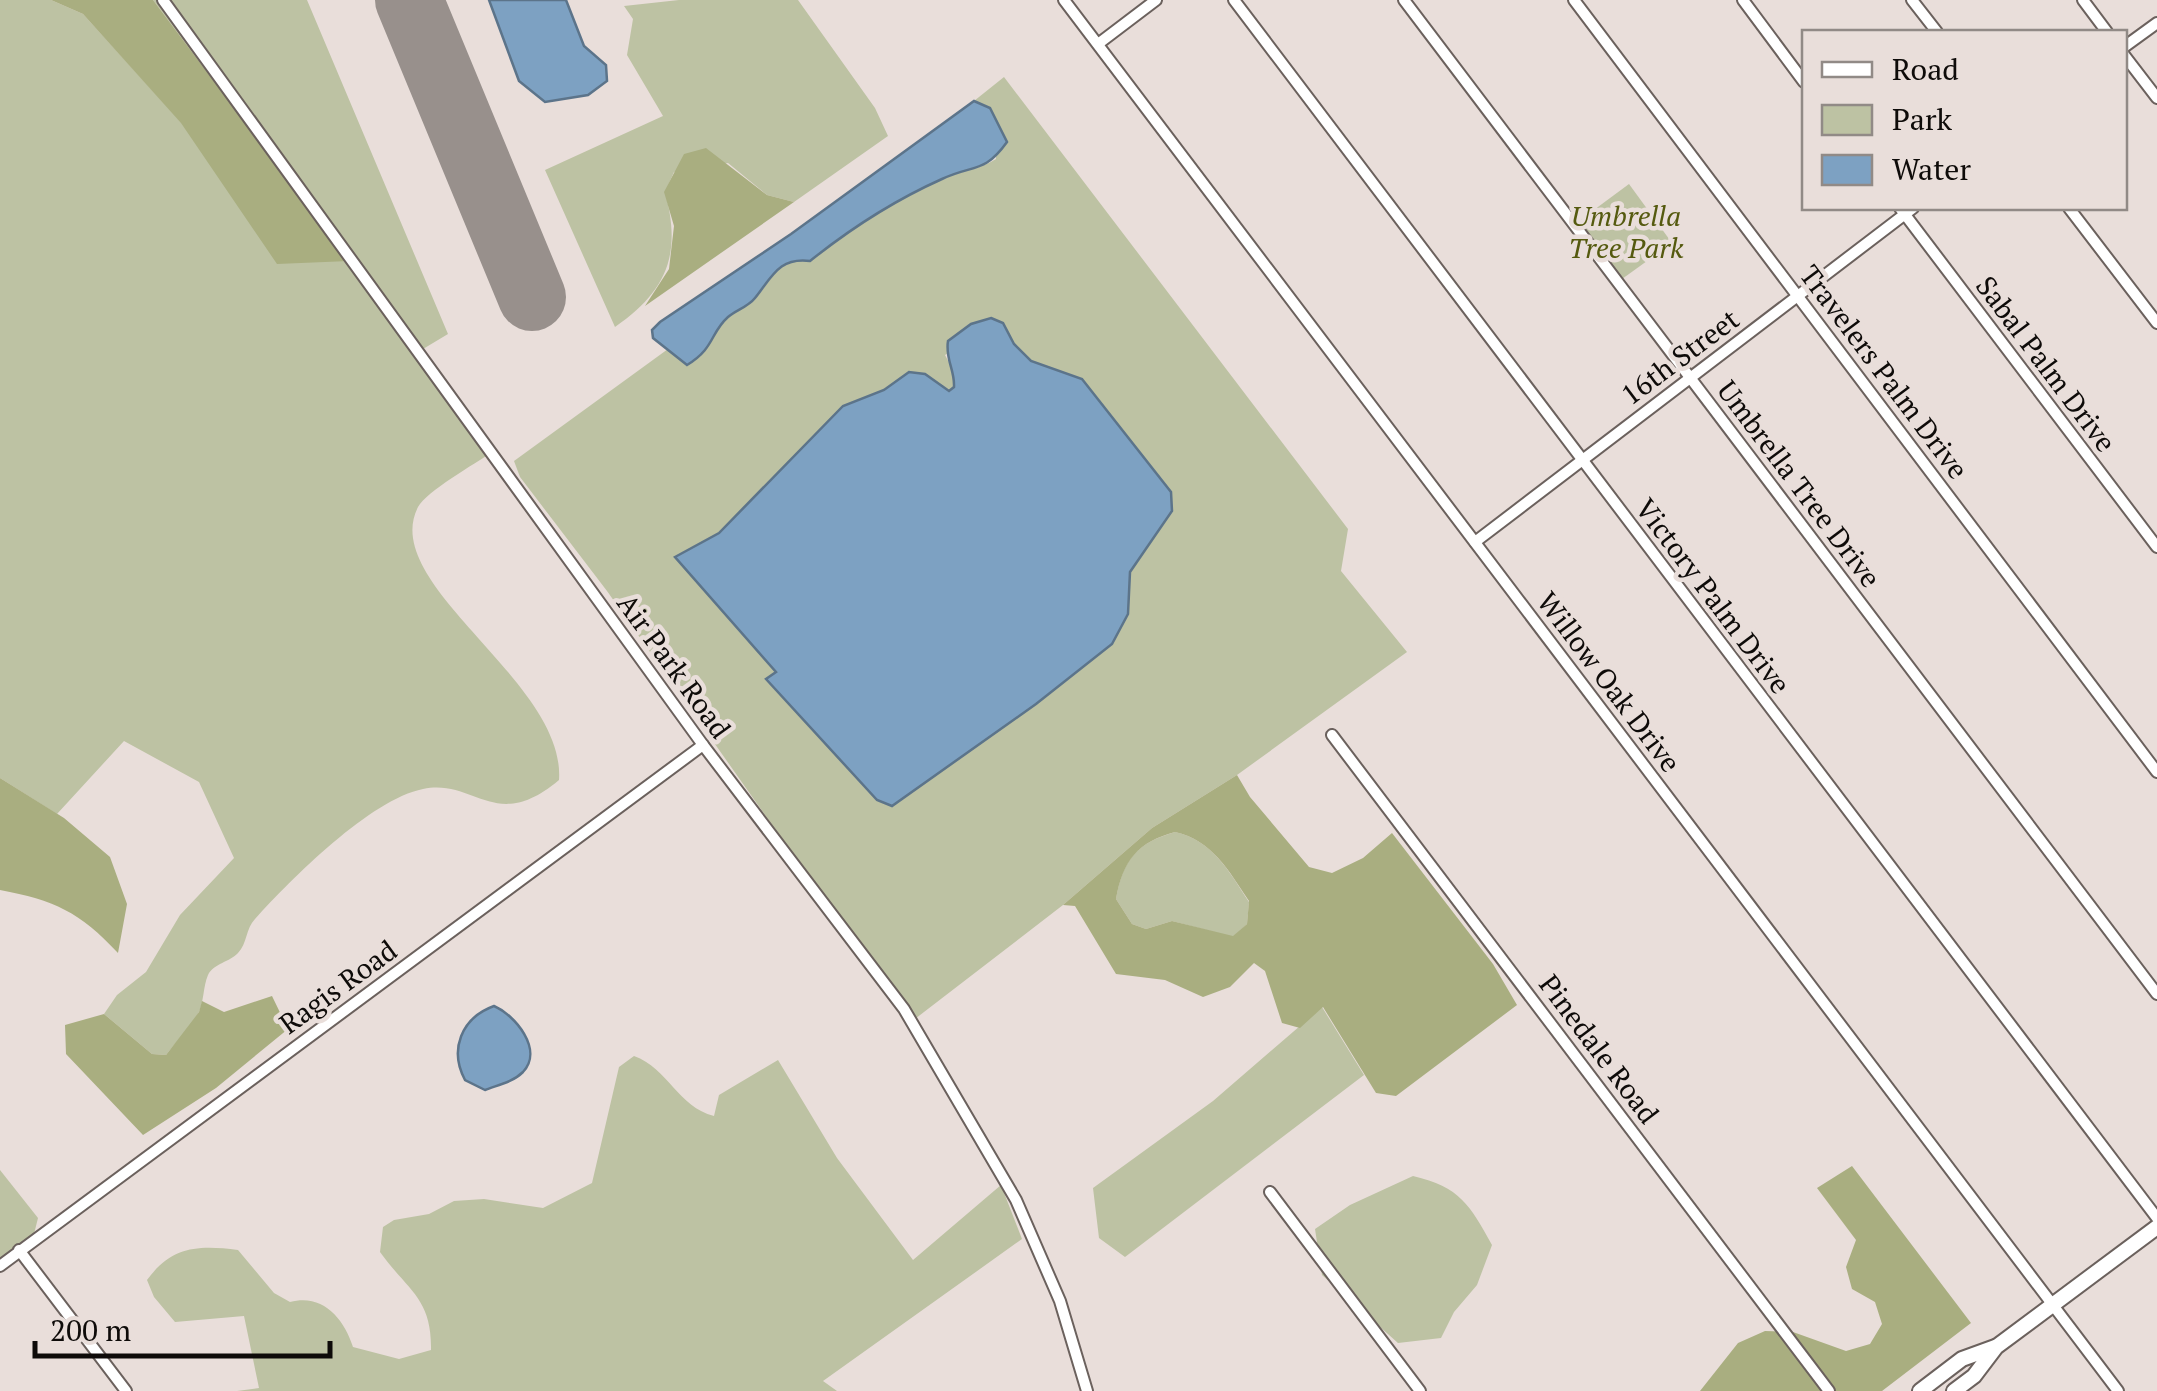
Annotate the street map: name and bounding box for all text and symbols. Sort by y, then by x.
legend [1802,30,2127,210]
text: Road [1892,49,1959,89]
text: Park [1892,99,1953,139]
text: Water [1892,149,1971,189]
park label: Umbrella Tree Park [1569,197,1684,266]
street label: Travelers Palm Drive [1792,257,1977,486]
street label: Sabal Palm Drive [1968,268,2125,459]
street label: 16th Street [1613,300,1746,413]
street label: Umbrella Tree Drive [1709,373,1889,595]
street label: Victory Palm Drive [1628,490,1799,701]
street label: Willow Oak Drive [1529,584,1689,779]
street label: Air Park Road [609,586,739,746]
street label: Ragis Road [272,932,404,1042]
street label: Pinedale Road [1531,967,1668,1131]
scale bar [35,1296,330,1358]
text: 200 m [50,1310,131,1350]

